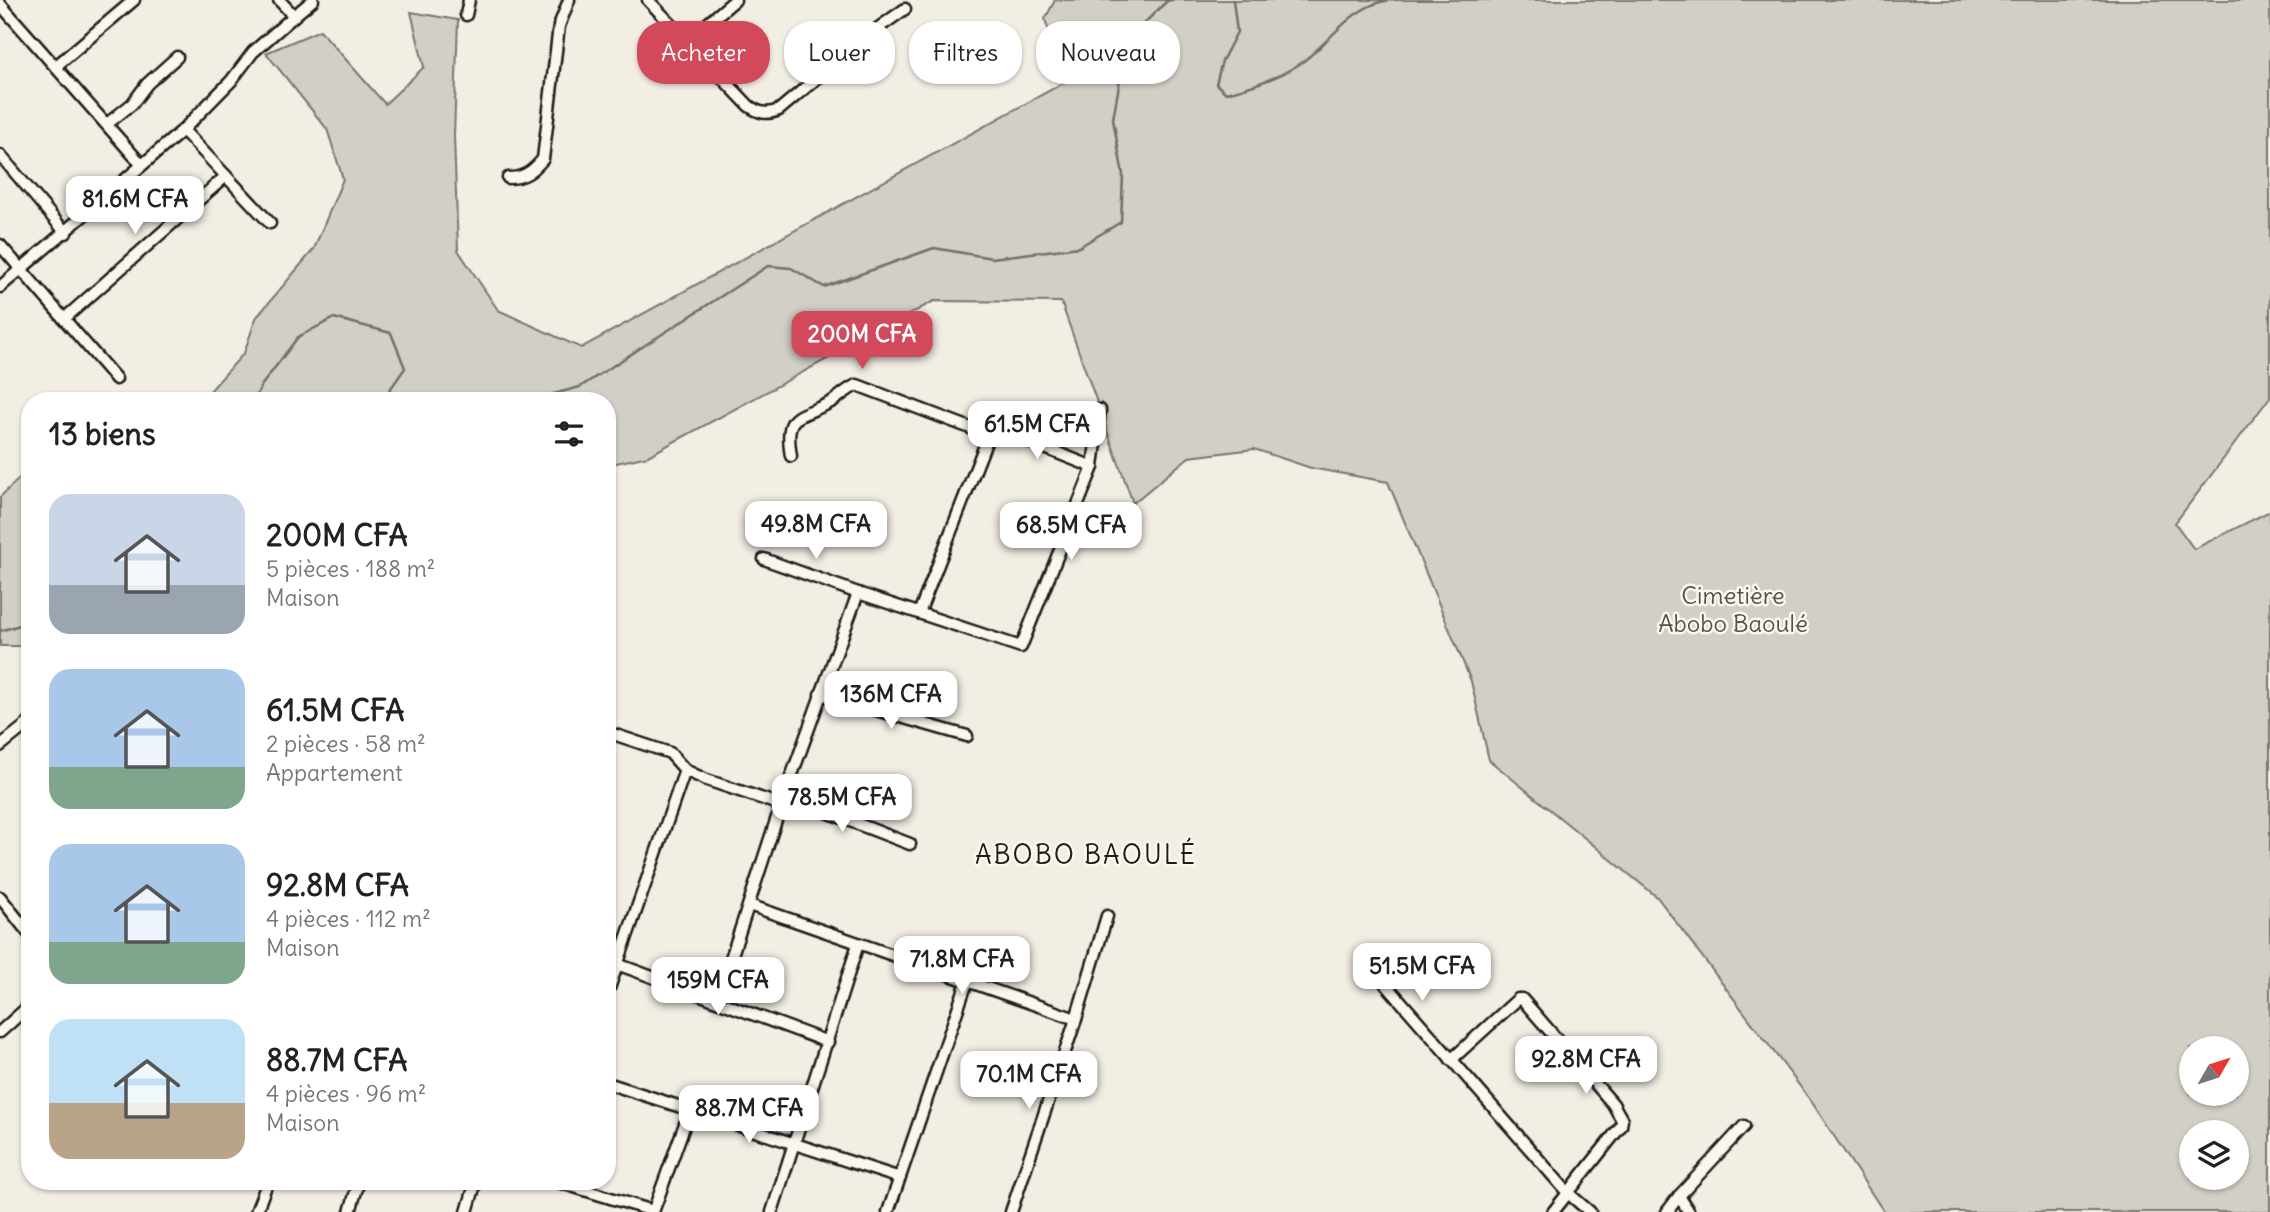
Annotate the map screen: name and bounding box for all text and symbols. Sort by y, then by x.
chip: Acheter [637,21,770,84]
chip: Louer [784,21,895,84]
chip: Filtres [909,21,1022,84]
chip: Nouveau [1036,21,1180,84]
pin: 81.6M CFA [55,176,215,236]
text: 81.6M CFA [82,184,188,213]
pin: 200M CFA [790,312,934,371]
text: 200M CFA [808,319,916,348]
pin: 61.5M CFA [957,402,1117,461]
text: 61.5M CFA [984,409,1090,438]
text: 13 biens [49,415,156,453]
icon: filters [550,415,588,453]
pin: 49.8M CFA [736,502,896,561]
pin: 68.5M CFA [991,503,1151,562]
text: 49.8M CFA [761,509,871,538]
text: 68.5M CFA [1016,510,1126,539]
text: 200M CFA [266,516,408,554]
icon: home [105,522,189,606]
text: 5 pièces · 188 m² [266,554,435,583]
park label: Cimetière Abobo Baoulé [1658,580,1808,638]
text: Maison [266,583,340,612]
pin: 136M CFA [819,672,963,731]
text: 136M CFA [840,679,942,708]
text: 61.5M CFA [266,691,405,729]
icon: home [105,697,189,781]
text: 2 pièces · 58 m² [266,729,426,758]
text: Appartement [266,758,403,787]
pin: 78.5M CFA [762,774,922,834]
text: 78.5M CFA [788,782,896,811]
district label: ABOBO BAOULÉ [975,837,1197,871]
text: 92.8M CFA [266,866,409,904]
icon: home [105,872,189,956]
text: 4 pièces · 112 m² [266,904,431,933]
text: Maison [266,933,340,962]
pin: 71.8M CFA [882,936,1042,996]
text: 71.8M CFA [910,944,1014,973]
pin: 51.5M CFA [1342,944,1502,1003]
text: 51.5M CFA [1369,951,1475,980]
pin: 159M CFA [646,958,790,1017]
text: 159M CFA [667,965,769,994]
pin: 92.8M CFA [1506,1036,1666,1096]
north arrow [2179,1036,2249,1106]
map controls [2179,1036,2249,1190]
text: 88.7M CFA [266,1041,407,1079]
text: 92.8M CFA [1531,1044,1641,1073]
icon: home [105,1047,189,1131]
pin: 70.1M CFA [949,1052,1109,1111]
text: 70.1M CFA [976,1059,1082,1088]
text: 4 pièces · 96 m² [266,1079,426,1108]
pin: 88.7M CFA [669,1086,829,1145]
text: 88.7M CFA [695,1093,803,1122]
text: Maison [266,1108,340,1137]
button: layers [2179,1120,2249,1190]

